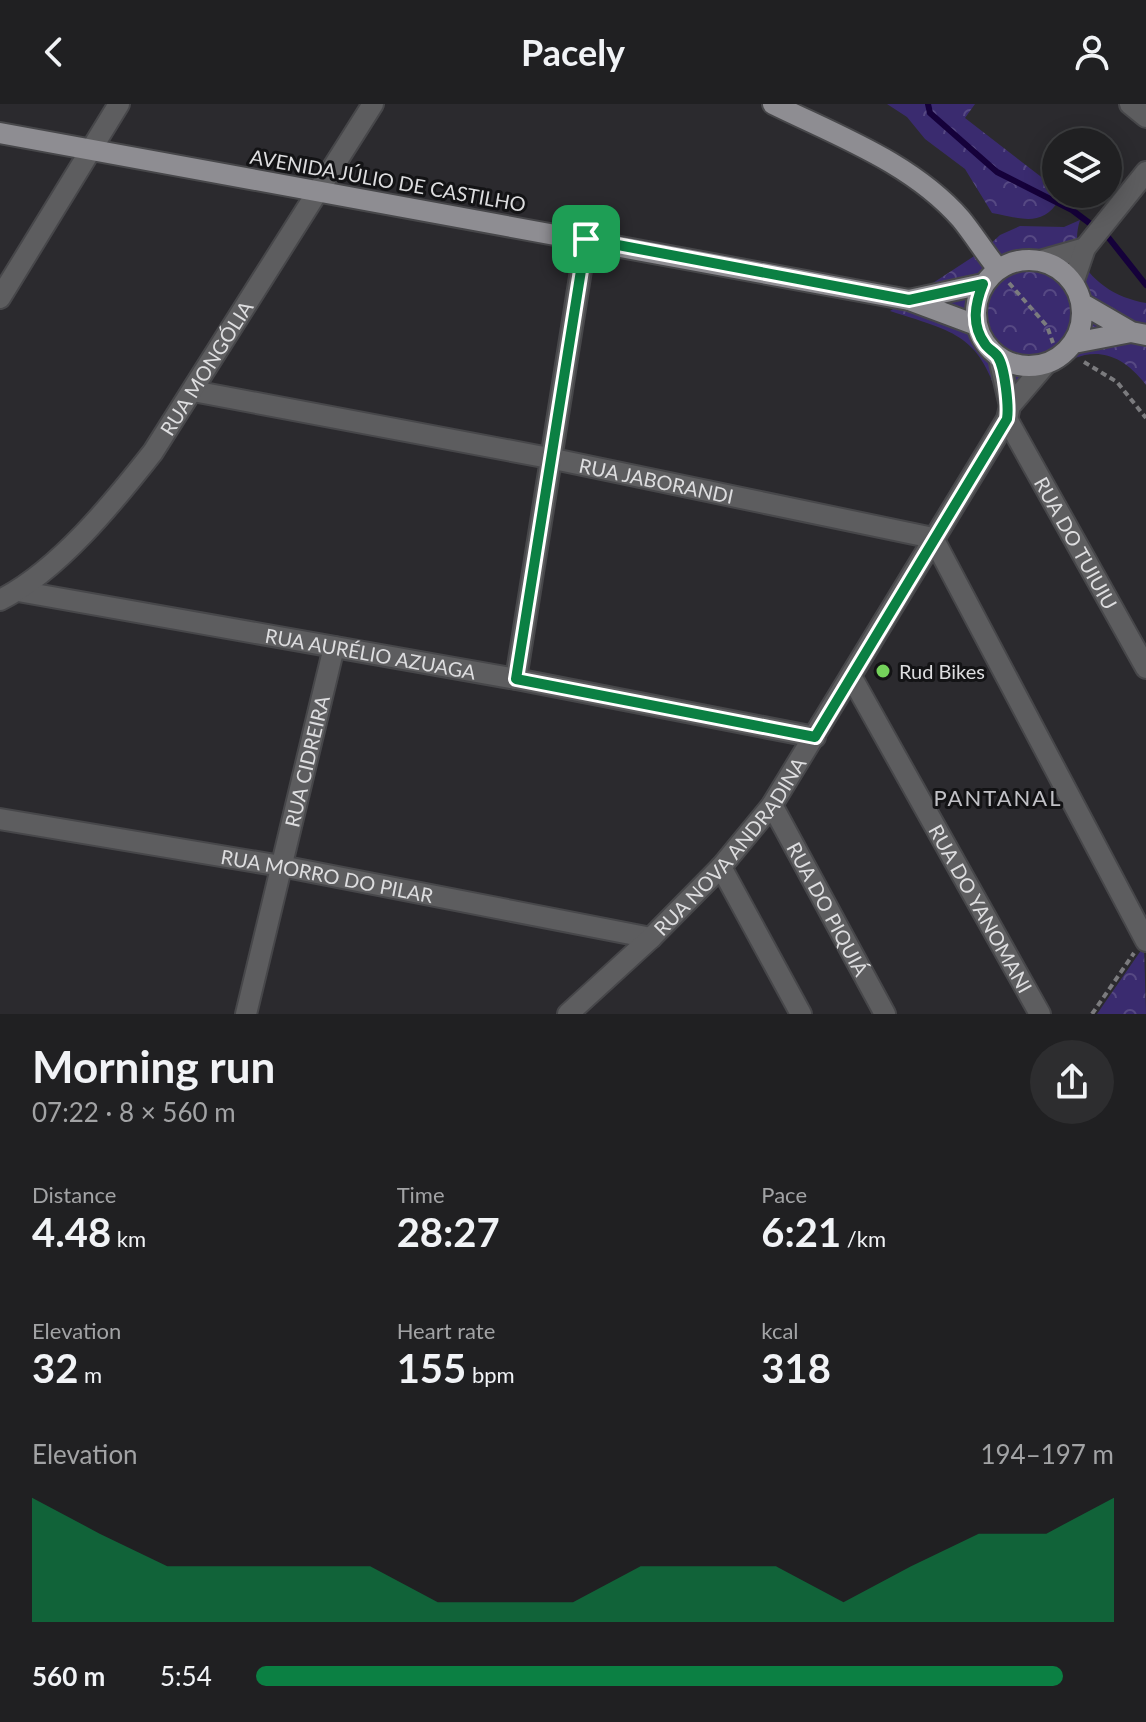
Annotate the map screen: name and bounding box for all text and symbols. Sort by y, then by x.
icon: back [32,30,76,74]
text: Pacely [521,30,625,74]
icon: person [1070,30,1114,74]
map controls [1042,128,1122,208]
button: layers [1042,128,1122,208]
street label: AVENIDA JÚLIO DE CASTILHO [248,144,528,216]
pin [552,205,620,273]
icon: arrive [564,217,608,261]
street label: RUA MONGÓLIA [155,296,258,440]
street label: RUA JABORANDI [577,453,736,508]
street label: RUA DO TUIUIU [1030,473,1123,613]
street label: RUA AURÉLIO AZUAGA [263,623,478,684]
place label: Rud Bikes [899,659,985,683]
marker: Rud Bikes [874,662,892,680]
street label: RUA CIDREIRA [279,692,334,830]
street label: RUA NOVA ANDRADINA [649,752,811,940]
district label: PANTANAL [933,784,1063,811]
street label: RUA DO YANOMANI [924,820,1038,997]
street label: RUA DO PIQUIÁ [782,838,874,980]
street label: RUA MORRO DO PILAR [219,844,436,907]
text: Morning run [32,1040,275,1092]
button: share [1030,1040,1114,1124]
text: 07:22 · 8 × 560 m [32,1096,236,1128]
text: Distance [32,1181,116,1208]
text: Time [397,1181,445,1208]
text: Pace [761,1181,807,1208]
text: 4.48 [32,1208,111,1256]
text: 28:27 [397,1208,500,1256]
text: 6:21 [761,1208,841,1256]
text: km [111,1225,146,1252]
text: /km [841,1225,886,1252]
text: Elevation [32,1317,121,1344]
text: Heart rate [397,1317,495,1344]
text: kcal [761,1317,799,1344]
text: 32 [32,1344,78,1392]
text: 155 [397,1344,466,1392]
text: 318 [761,1344,831,1392]
text: m [78,1361,102,1388]
text: bpm [466,1361,515,1388]
text: Elevation [32,1438,138,1470]
text: 194–197 m [980,1438,1114,1470]
text: 560 m [32,1660,105,1692]
text: 5:54 [160,1660,212,1692]

